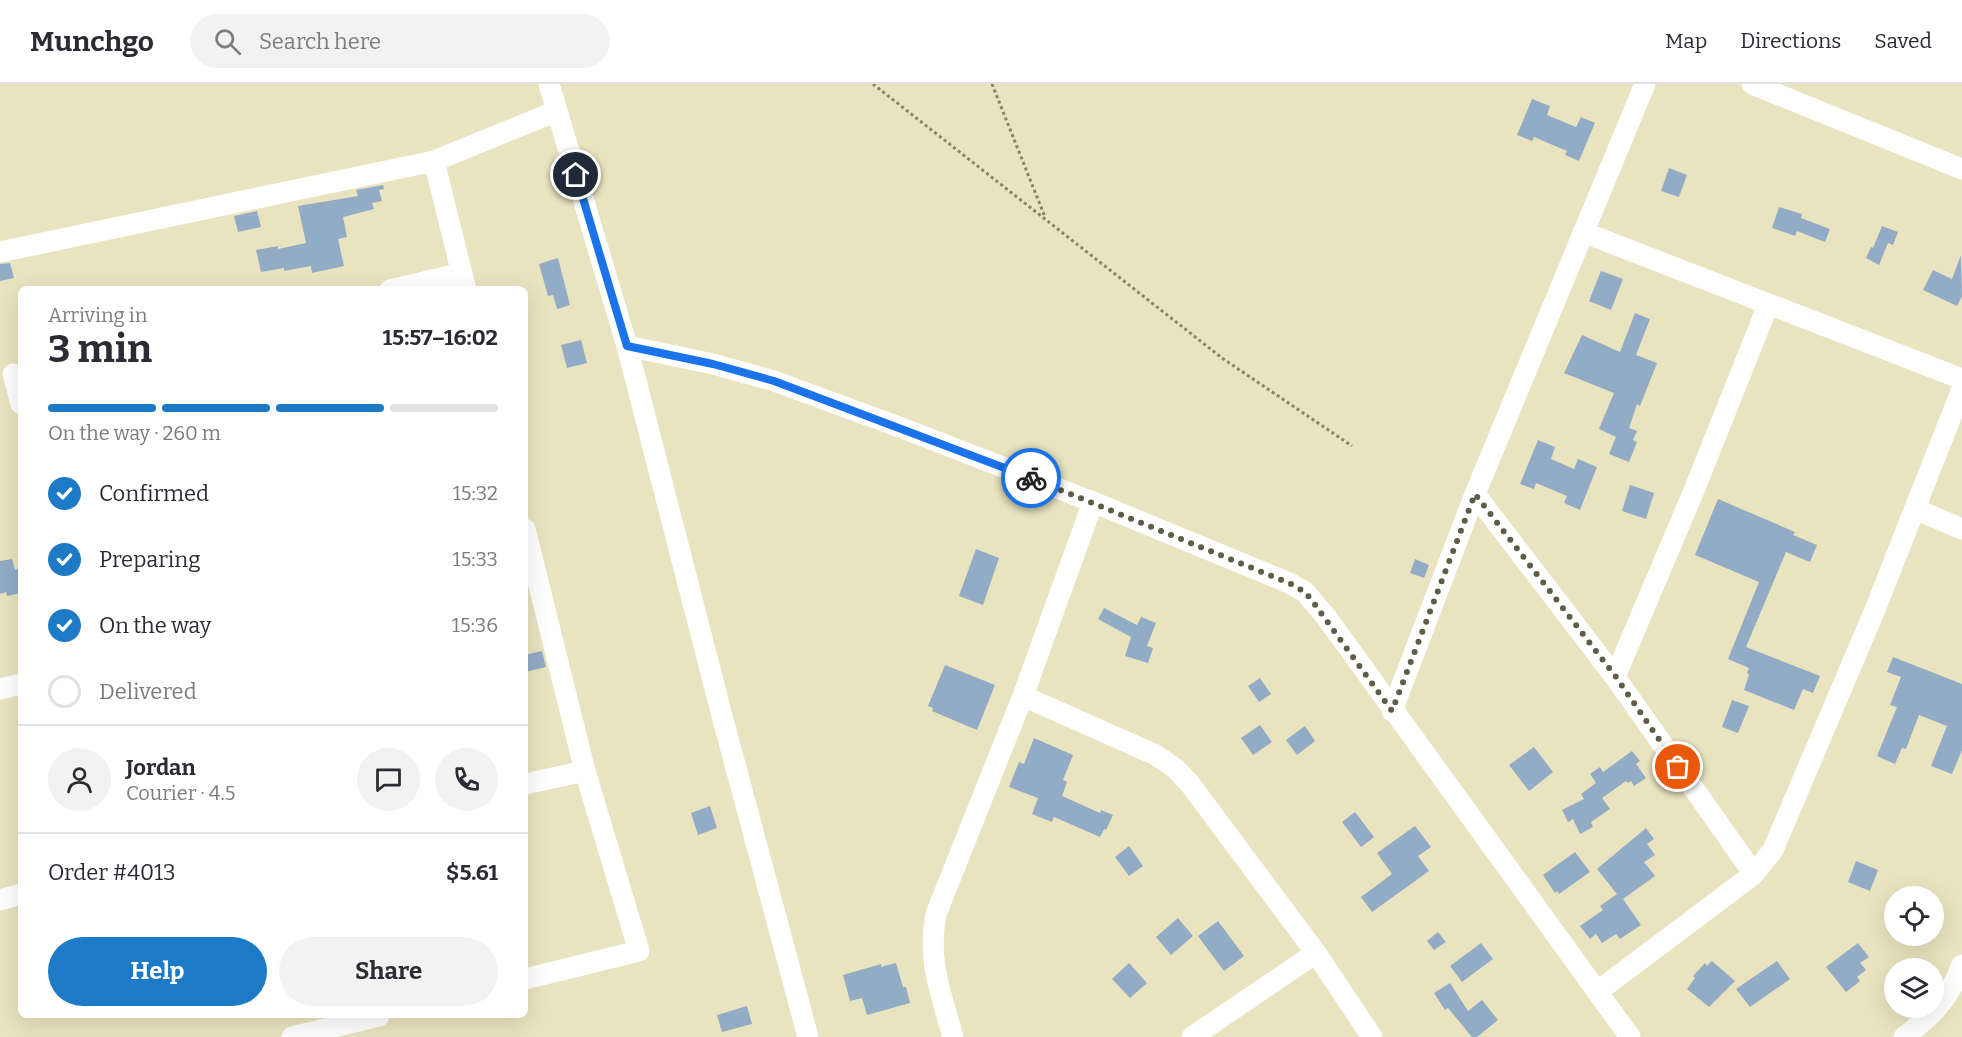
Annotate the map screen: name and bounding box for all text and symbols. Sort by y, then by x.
search box [190,14,610,68]
text: Munchgo [30,25,154,58]
icon: search [211,25,244,58]
text: Search here [259,28,381,55]
text: Map [1665,28,1707,54]
text: Directions [1740,28,1841,54]
text: Saved [1874,28,1932,54]
pin [550,149,601,200]
icon: home [559,158,592,191]
text: Arriving in [48,303,147,327]
text: 15:57–16:02 [383,324,498,351]
text: 3 min [48,326,152,372]
text: On the way · 260 m [48,421,221,445]
courier [1001,448,1061,508]
icon: bike [1015,462,1048,495]
icon: check [48,477,81,510]
text: Confirmed [99,480,209,507]
text: 15:32 [453,481,498,505]
icon: check [48,543,81,576]
text: Preparing [99,546,201,573]
text: 15:33 [453,547,498,571]
icon: check [48,609,81,642]
text: On the way [99,612,211,639]
text: 15:36 [452,613,498,637]
text: Delivered [99,678,197,705]
pin [1652,741,1703,792]
button: person [48,748,111,811]
button: chat [357,748,420,811]
button: phone [435,748,498,811]
icon: bag [1661,750,1694,783]
text: Jordan [126,754,196,781]
text: Courier · 4.5 [126,781,235,805]
text: Order #4013 [48,859,176,886]
text: $5.61 [446,859,498,886]
map controls [1884,886,1944,1018]
button: locate [1884,886,1944,946]
button: Help [48,937,267,1006]
button: Share [279,937,498,1006]
button: layers [1884,958,1944,1018]

